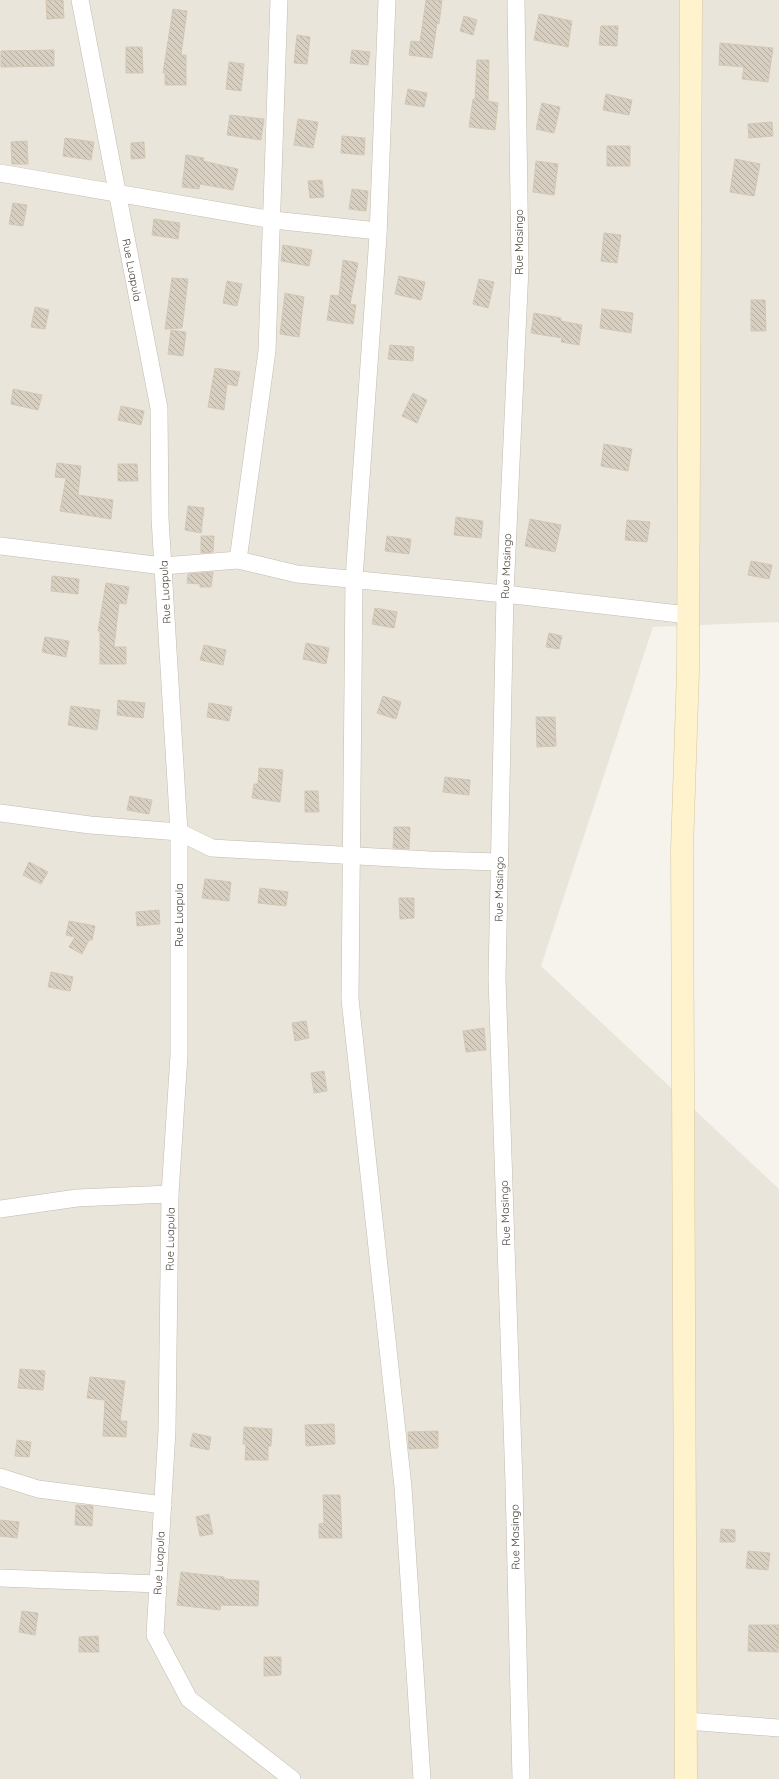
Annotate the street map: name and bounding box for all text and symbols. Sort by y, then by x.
street label: Rue Masingo [512,209,526,275]
street label: Rue Luapula [119,237,145,303]
street label: Rue Masingo [498,533,514,599]
street label: Rue Luapula [156,560,174,624]
street label: Rue Masingo [491,856,507,922]
street label: Rue Luapula [172,883,186,947]
street label: Rue Masingo [497,1180,513,1246]
street label: Rue Luapula [162,1207,178,1271]
street label: Rue Masingo [507,1504,523,1570]
street label: Rue Luapula [150,1531,168,1595]

